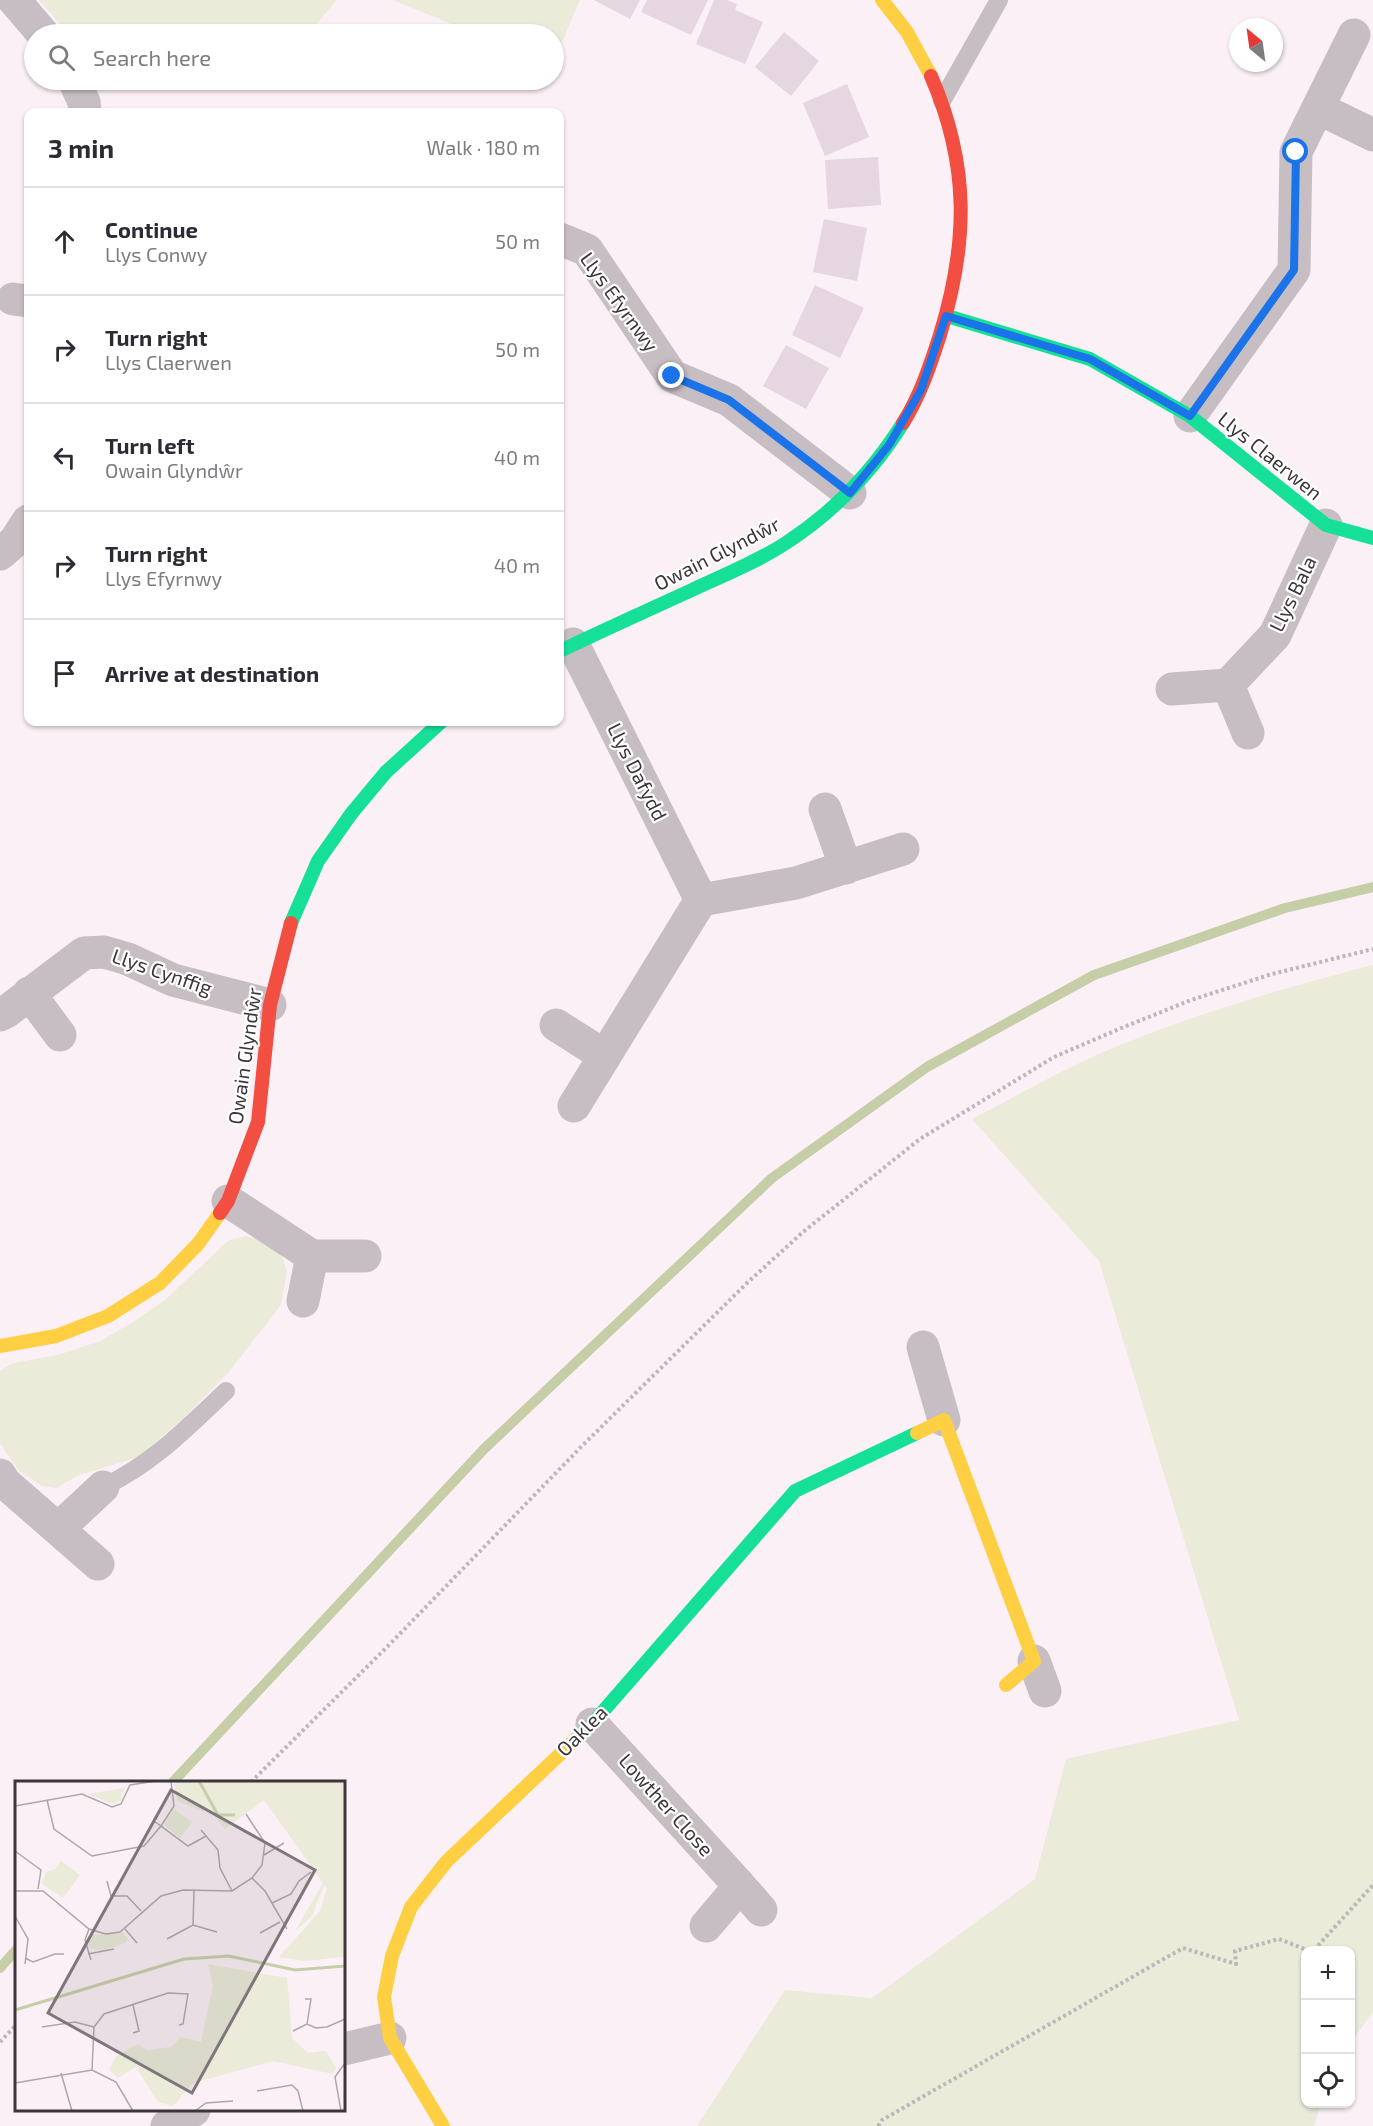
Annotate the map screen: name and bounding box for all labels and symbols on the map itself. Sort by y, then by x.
north arrow [1229,18,1283,72]
route start [1282,138,1308,164]
street label: Llys Efyrnwy [576,247,664,356]
route end [658,362,684,388]
street label: Llys Claerwen [1214,406,1327,504]
street label: Owain Glyndŵr [650,511,783,595]
street label: Llys Bala [1264,552,1321,635]
street label: Llys Dafydd [603,719,673,824]
street label: Llys Cynffig [109,943,215,999]
street label: Owain Glyndŵr [223,986,265,1126]
street label: Oaklea [551,1700,612,1761]
street label: Lowther Close [614,1748,719,1861]
inset map [15,1781,345,2111]

